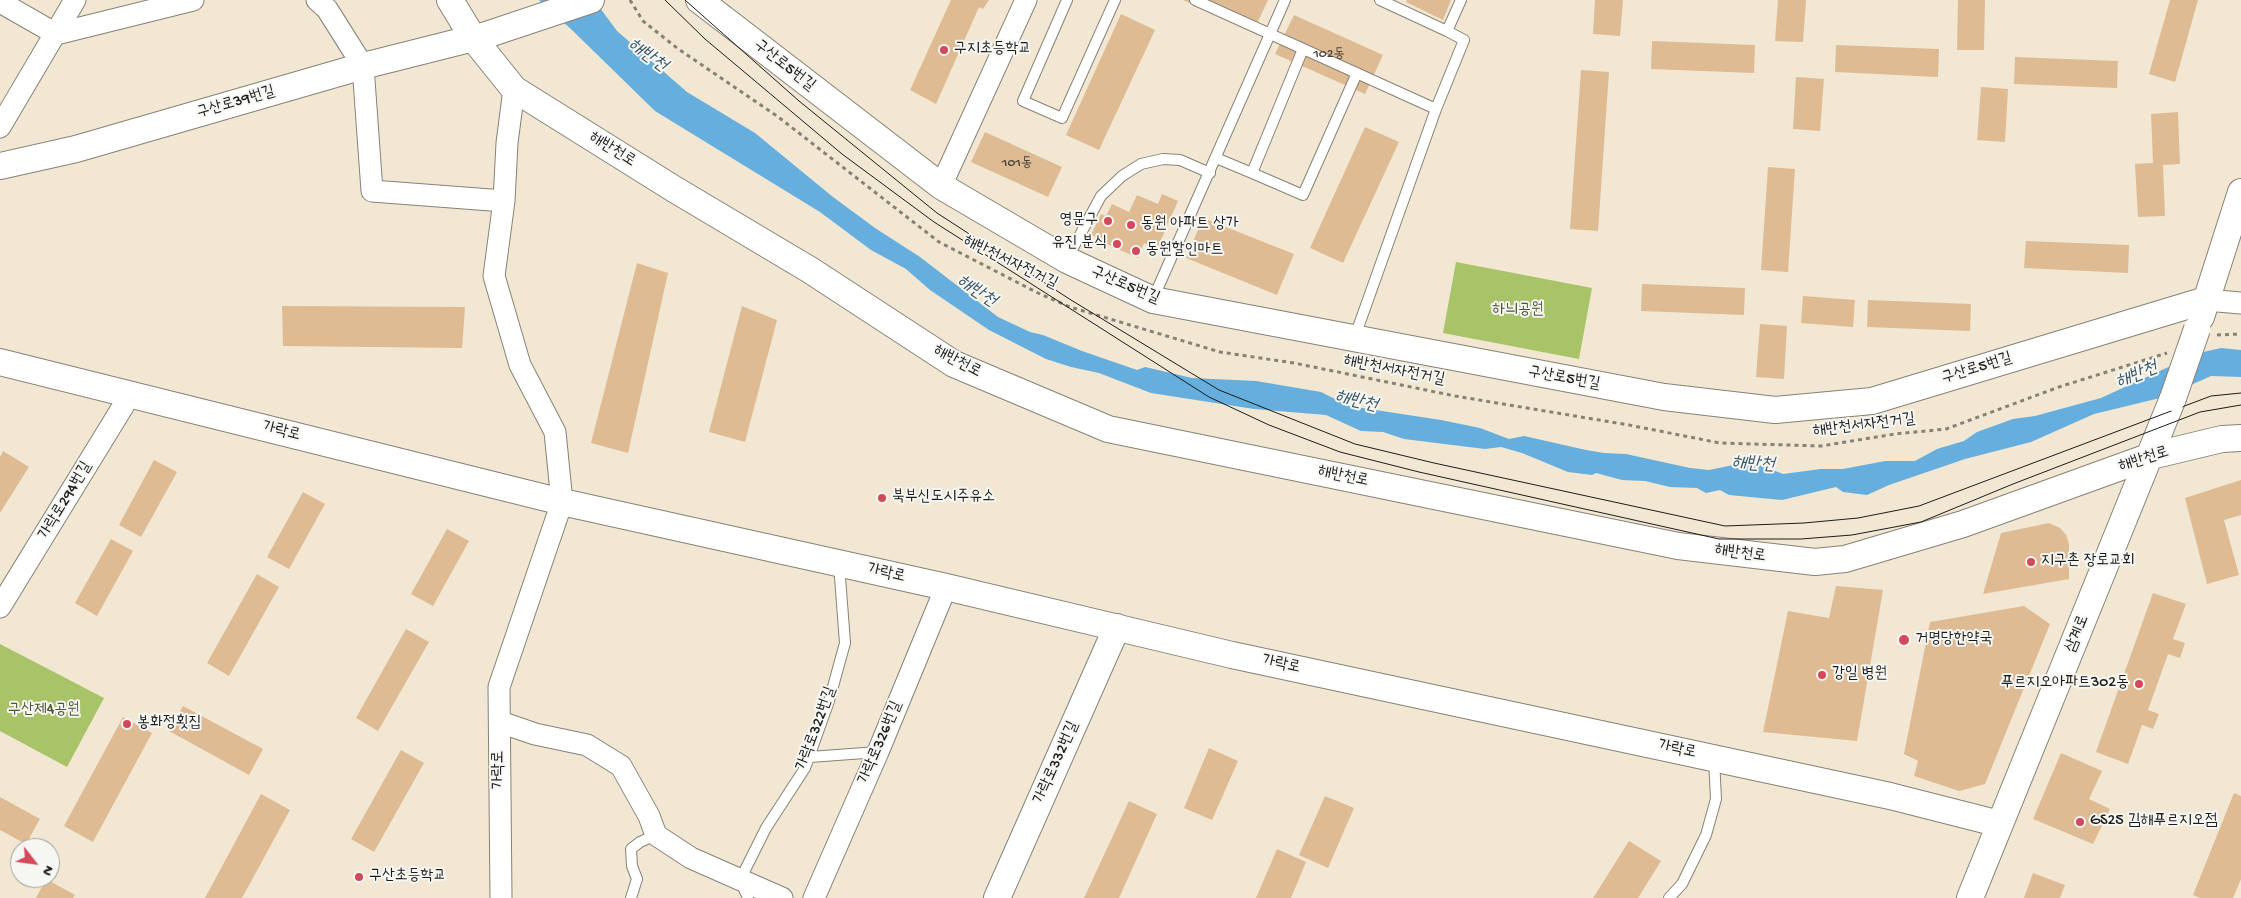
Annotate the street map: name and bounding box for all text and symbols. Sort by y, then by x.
water label: 해반천 [623,34,671,78]
street label: 구산로5번길 [749,36,819,96]
place label: 구지초등학교 [954,40,1031,60]
marker: 구지초등학교 [938,44,950,56]
house number: 102동 [1313,47,1345,63]
street label: 구산로39번길 [195,83,277,123]
street label: 해반천로 [585,128,639,172]
house number: 101동 [1002,156,1032,172]
place label: 영문구 [1059,211,1098,231]
marker: 영문구 [1102,215,1114,227]
place label: 동원 아파트 상가 [1141,215,1239,235]
marker: 동원 아파트 상가 [1125,219,1137,231]
street label: 해반천서자전거길 [960,232,1060,294]
place label: 유진 분식 [1052,234,1107,254]
marker: 유진 분식 [1111,238,1123,250]
place label: 동원할인마트 [1146,241,1223,261]
marker: 동원할인마트 [1130,245,1142,257]
street label: 구산로5번길 [1088,263,1162,309]
water label: 해반천 [952,271,1000,313]
park label: 하늬공원 [1492,301,1544,321]
street label: 해반천로 [930,341,984,383]
street label: 구산로5번길 [1939,349,2015,389]
street label: 해반천서자전거길 [1342,352,1446,390]
water label: 해반천 [2113,358,2161,394]
street label: 구산로5번길 [1526,363,1602,395]
water label: 해반천 [1332,386,1380,418]
street label: 해반천서자전거길 [1812,410,1916,442]
street label: 가락로 [260,418,302,446]
street label: 해반천로 [2117,443,2171,477]
water label: 해반천 [1731,453,1775,477]
street label: 가락로294번길 [35,458,97,544]
street label: 해반천로 [1316,462,1370,492]
place label: 북부신도시주유소 [892,488,995,508]
marker: 북부신도시주유소 [876,492,888,504]
street label: 해반천로 [1713,541,1767,567]
place label: 지구촌 장로교회 [2041,552,2135,572]
marker: 지구촌 장로교회 [2025,556,2037,568]
street label: 가락로 [865,560,907,588]
street label: 삼계로 [2062,612,2094,656]
place label: 거명당한약국 [1915,630,1992,650]
marker: 거명당한약국 [1897,633,1911,647]
street label: 가락로 [1260,652,1302,678]
place label: 강일 병원 [1832,665,1887,685]
marker: 강일 병원 [1816,669,1828,681]
place label: 푸르지오아파트302동 [2001,674,2129,694]
marker: 푸르지오아파트302동 [2133,678,2145,690]
street label: 가락로322번길 [793,684,841,774]
street label: 가락로326번길 [855,698,907,788]
park label: 구산제4공원 [8,701,80,721]
place label: 봉화정횟집 [137,714,201,734]
marker: 봉화정횟집 [121,718,133,730]
street label: 가락로332번길 [1030,719,1084,807]
street label: 가락로 [1656,737,1698,763]
street label: 가락로 [490,751,510,789]
place label: GS25 김해푸르지오점 [2090,812,2218,832]
marker: GS25 김해푸르지오점 [2074,816,2086,828]
north arrow [10,838,60,888]
text: N [38,862,57,878]
place label: 구산초등학교 [369,867,446,887]
marker: 구산초등학교 [353,871,365,883]

